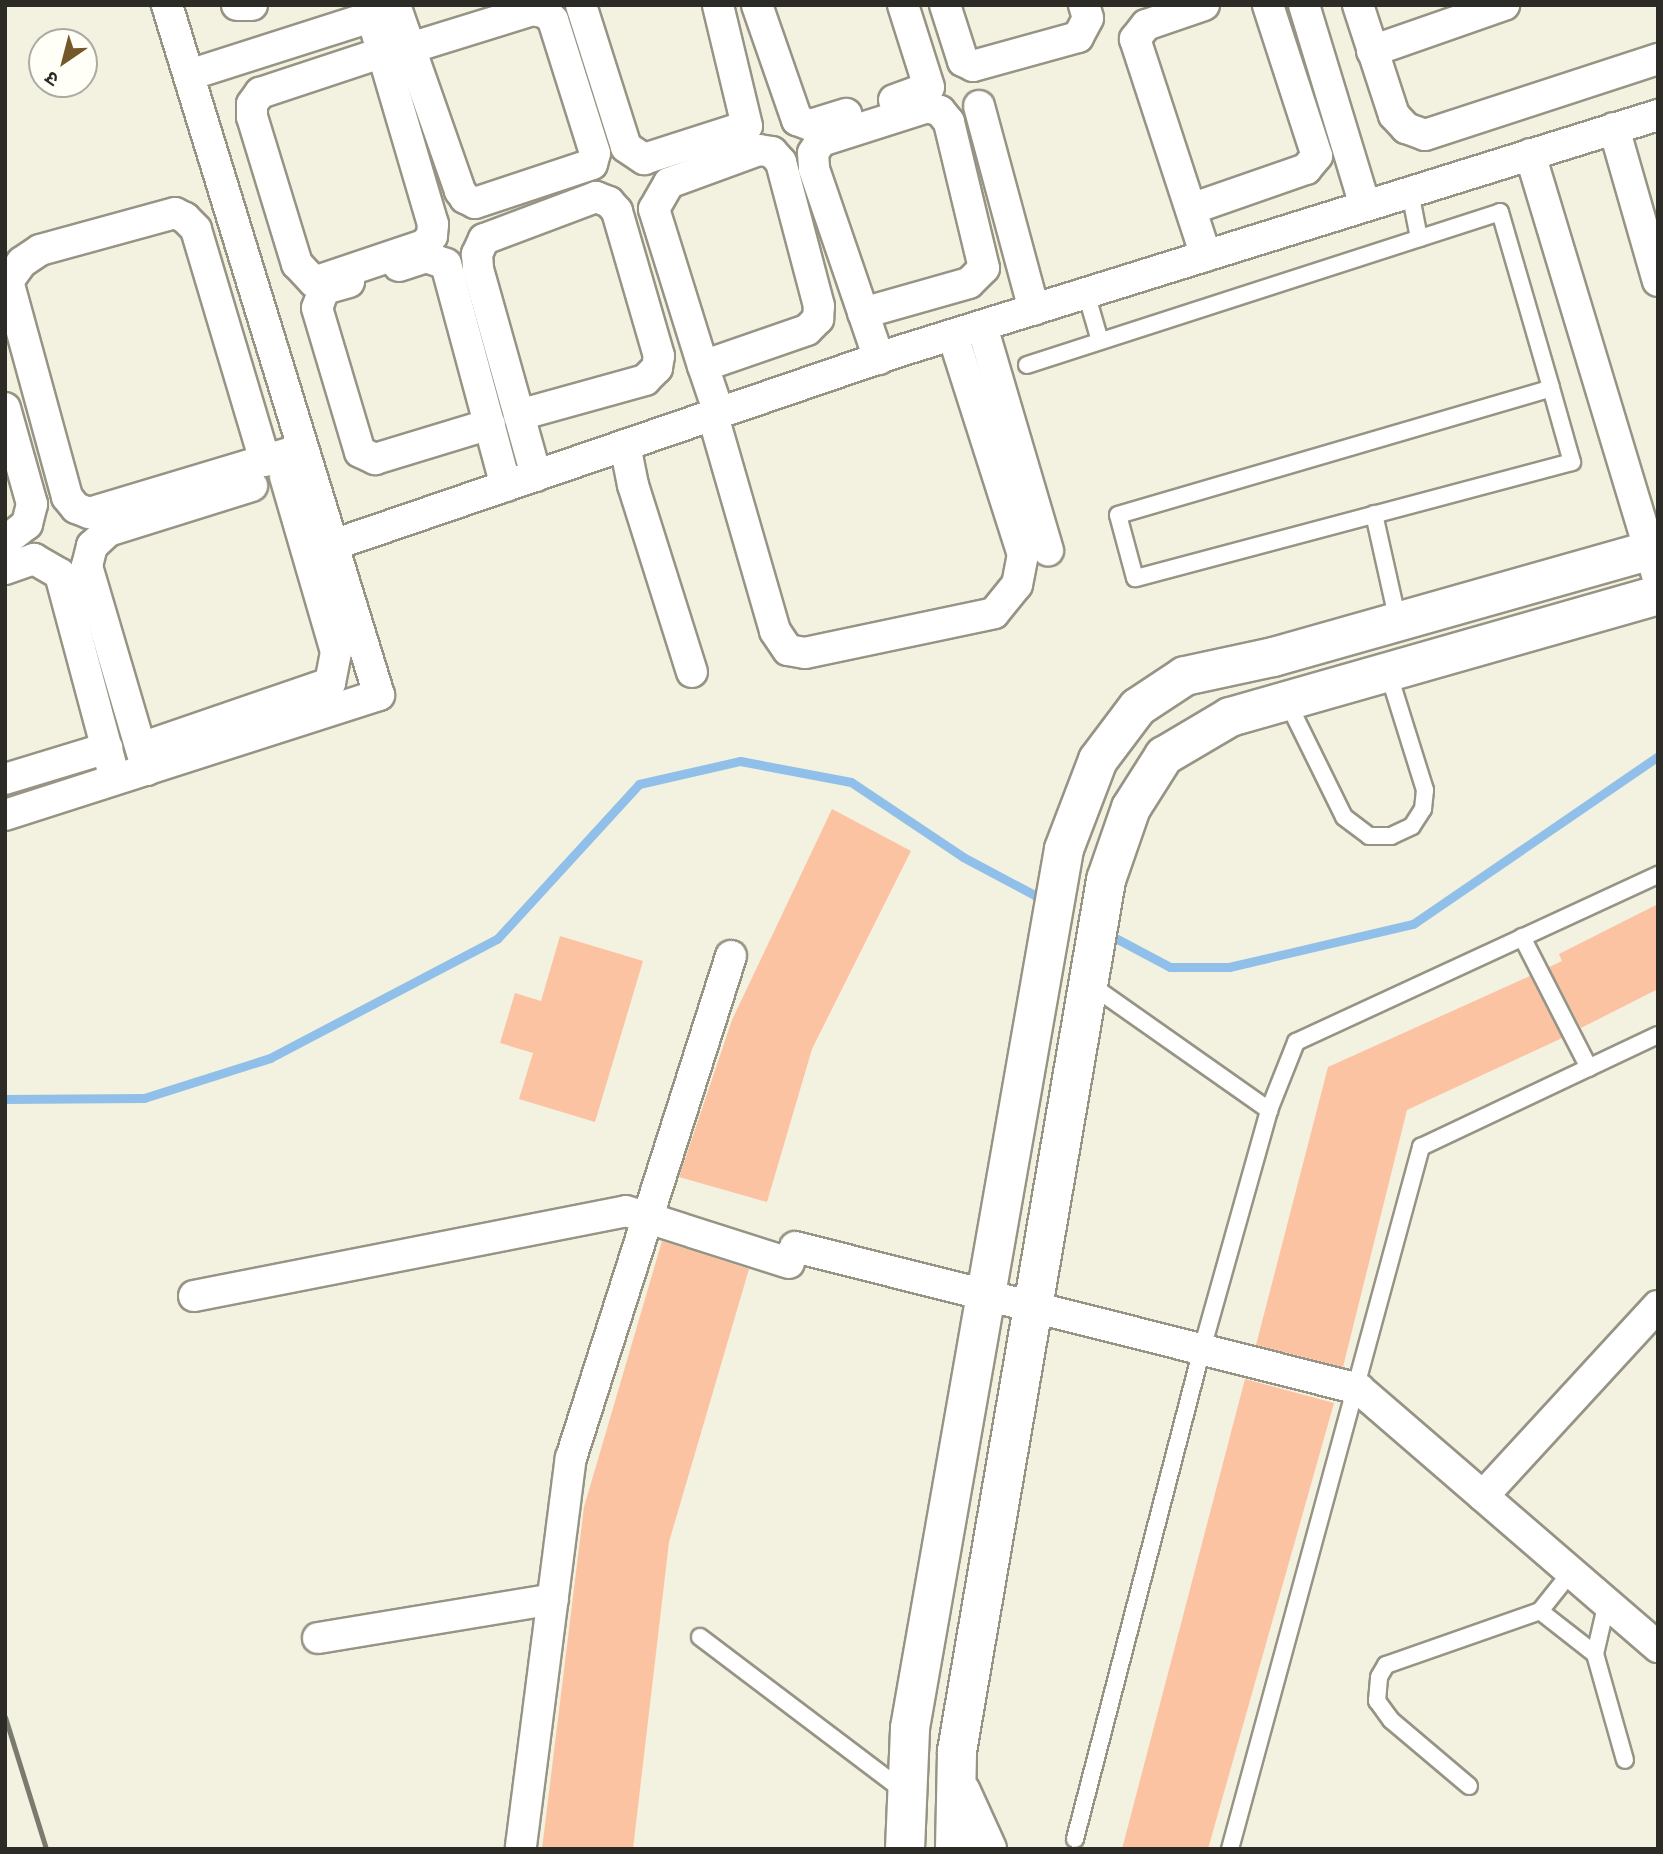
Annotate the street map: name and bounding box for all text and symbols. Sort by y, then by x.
north arrow [28,28,98,98]
text: उ [41,66,63,91]

